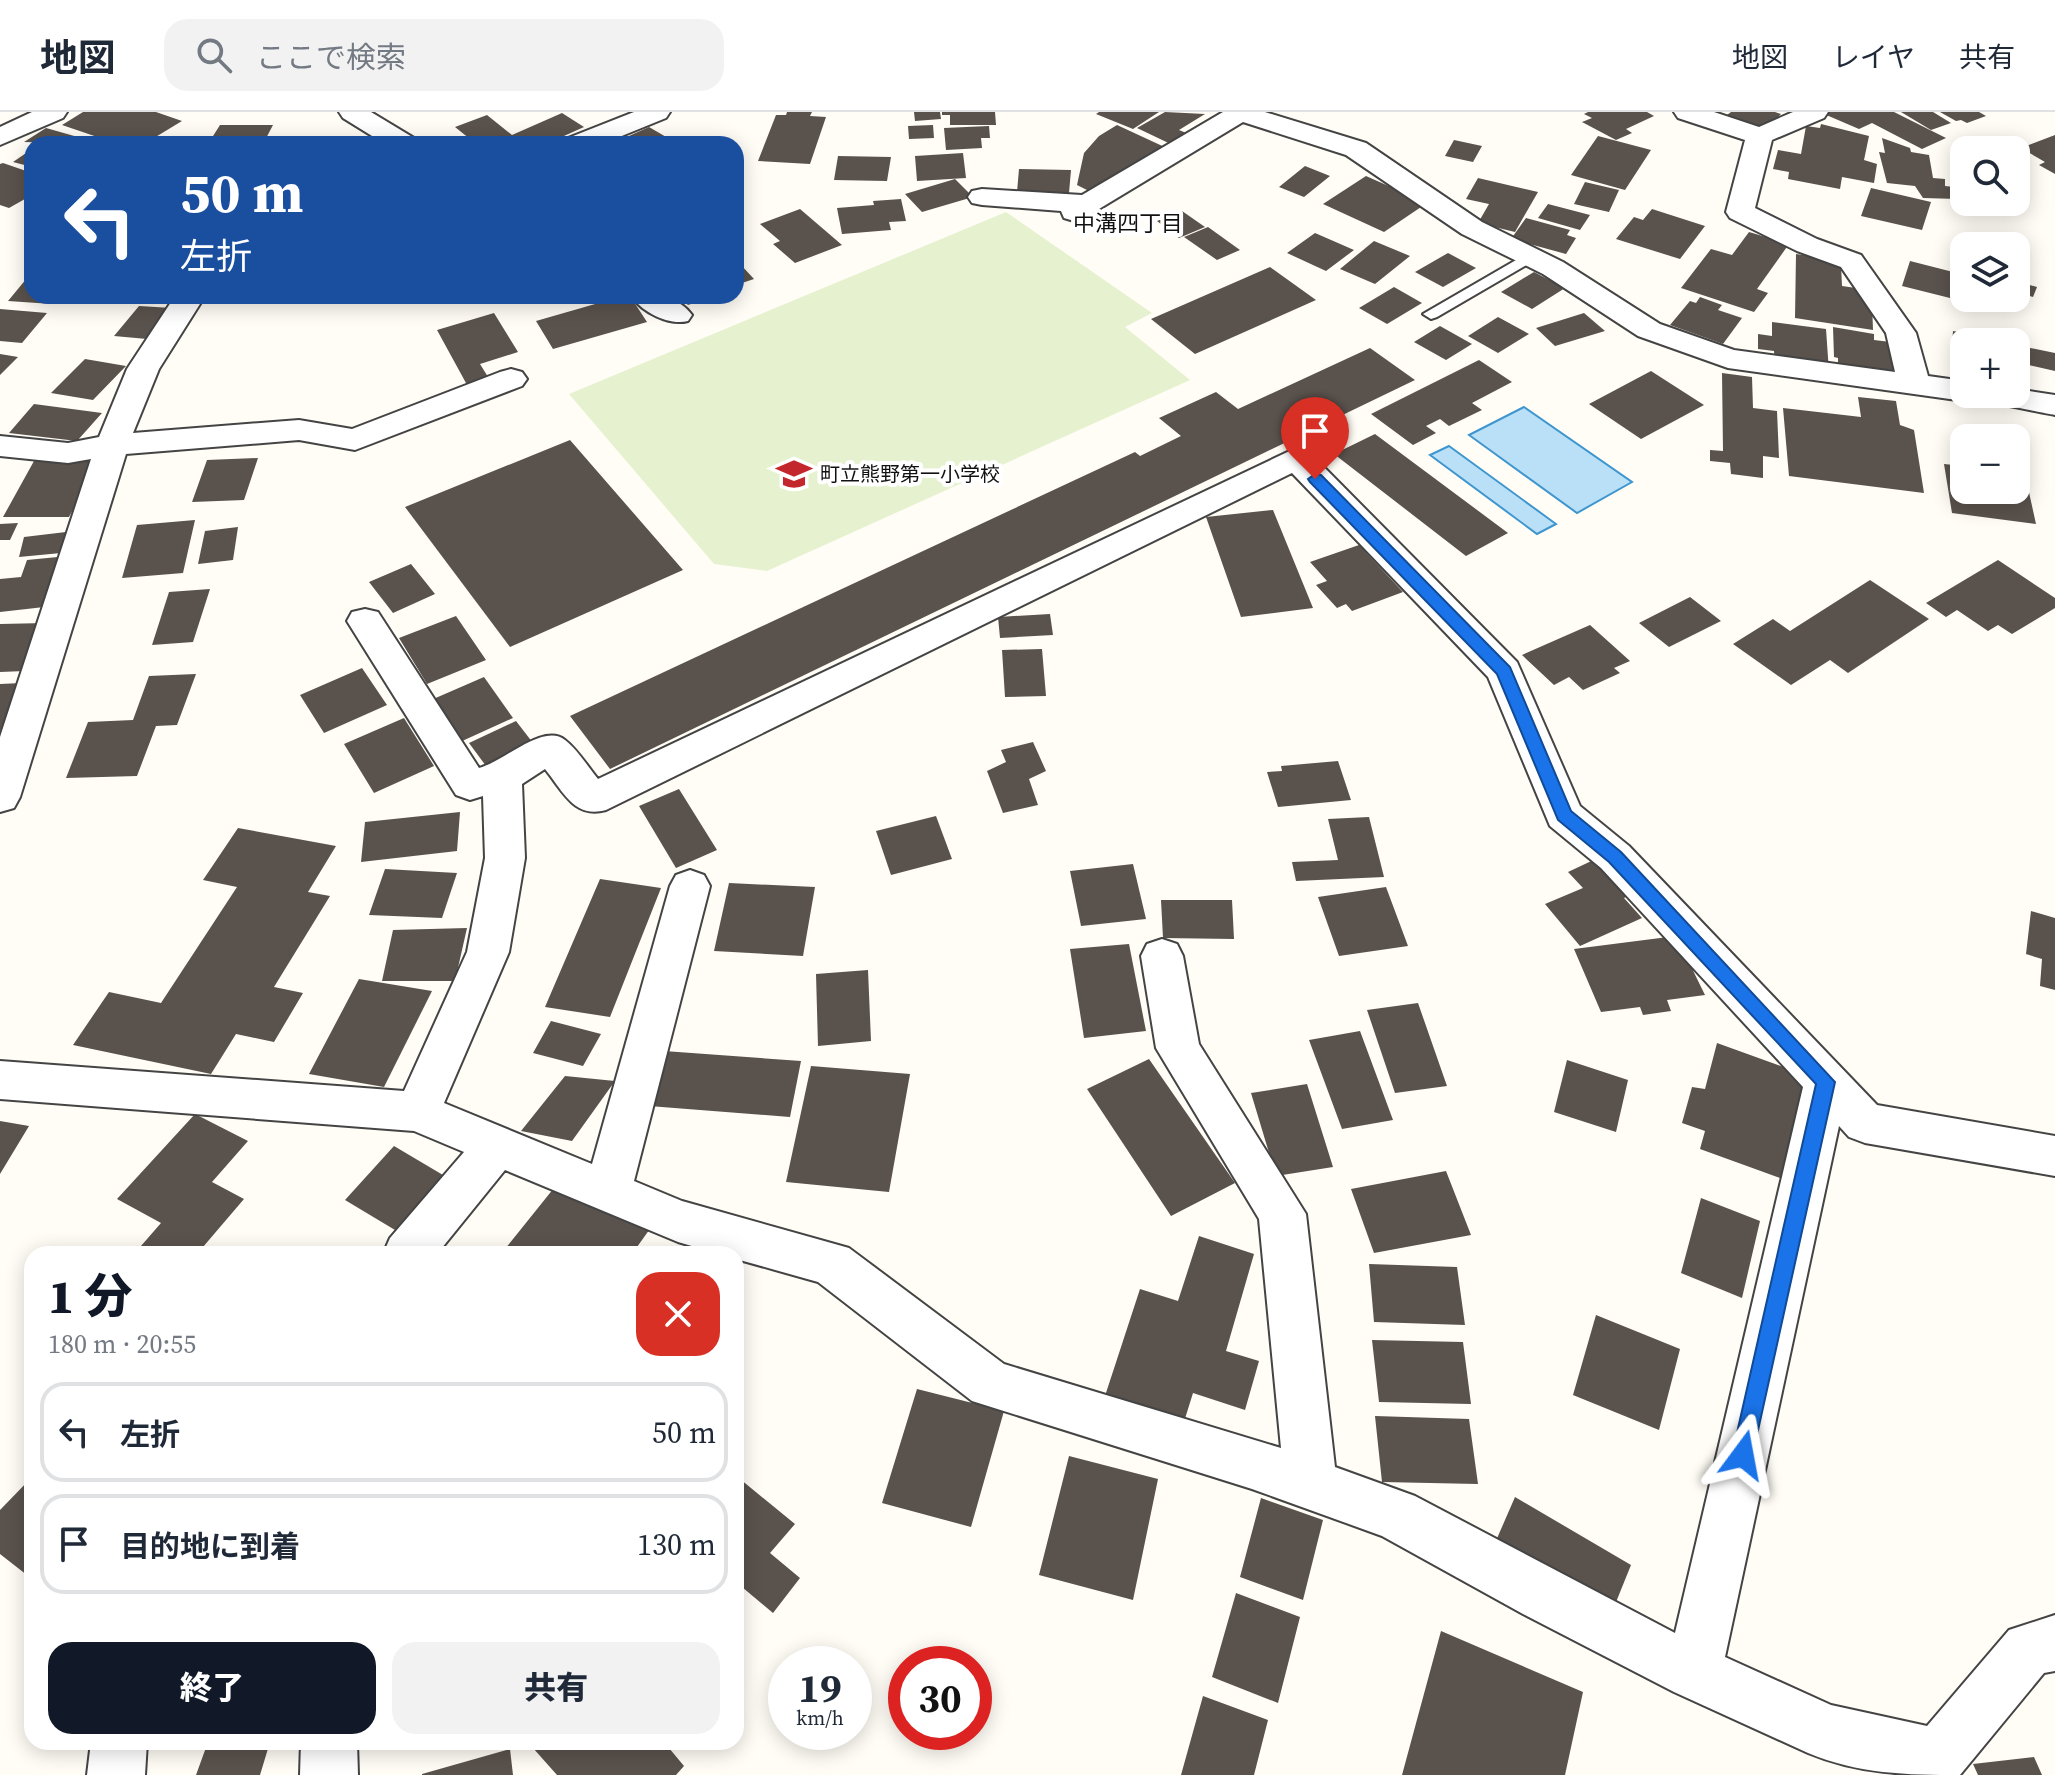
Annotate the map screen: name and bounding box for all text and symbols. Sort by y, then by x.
search box [164,19,724,91]
text: 地図 [40,32,116,84]
icon: search [192,33,236,77]
text: ここで検索 [256,37,406,78]
text: 地図 [1732,38,1788,76]
text: レイヤ [1832,38,1915,76]
text: 共有 [1959,38,2015,76]
map controls [1950,136,2030,504]
button: search [1950,136,2030,216]
text: 50 m [180,154,303,231]
icon: left [48,168,152,272]
district label: 中溝四丁目 [1073,208,1183,238]
text: 左折 [180,232,252,281]
button: layers [1950,232,2030,312]
button: + [1950,328,2030,408]
pin [1281,397,1349,479]
icon: arrive [1293,409,1337,453]
button: − [1950,424,2030,504]
school or university icon: 町立熊野第一小学校 [775,455,813,493]
place label: 町立熊野第一小学校 [820,460,1000,488]
text: 1 分 [48,1263,133,1329]
button: close [636,1272,720,1356]
text: 180 m · 20:55 [48,1326,196,1362]
icon: left [52,1410,96,1454]
text: 50 m [652,1412,716,1453]
position arrow [1701,1413,1785,1497]
text: 左折 [120,1414,180,1455]
icon: arrive [52,1522,96,1566]
text: 130 m [637,1524,716,1565]
text: 目的地に到着 [120,1526,300,1567]
button: 終了 [48,1642,376,1734]
button: 共有 [392,1642,720,1734]
speed limit sign: 30 [888,1646,992,1750]
text: 19 [798,1661,842,1715]
text: km/h [796,1704,844,1732]

